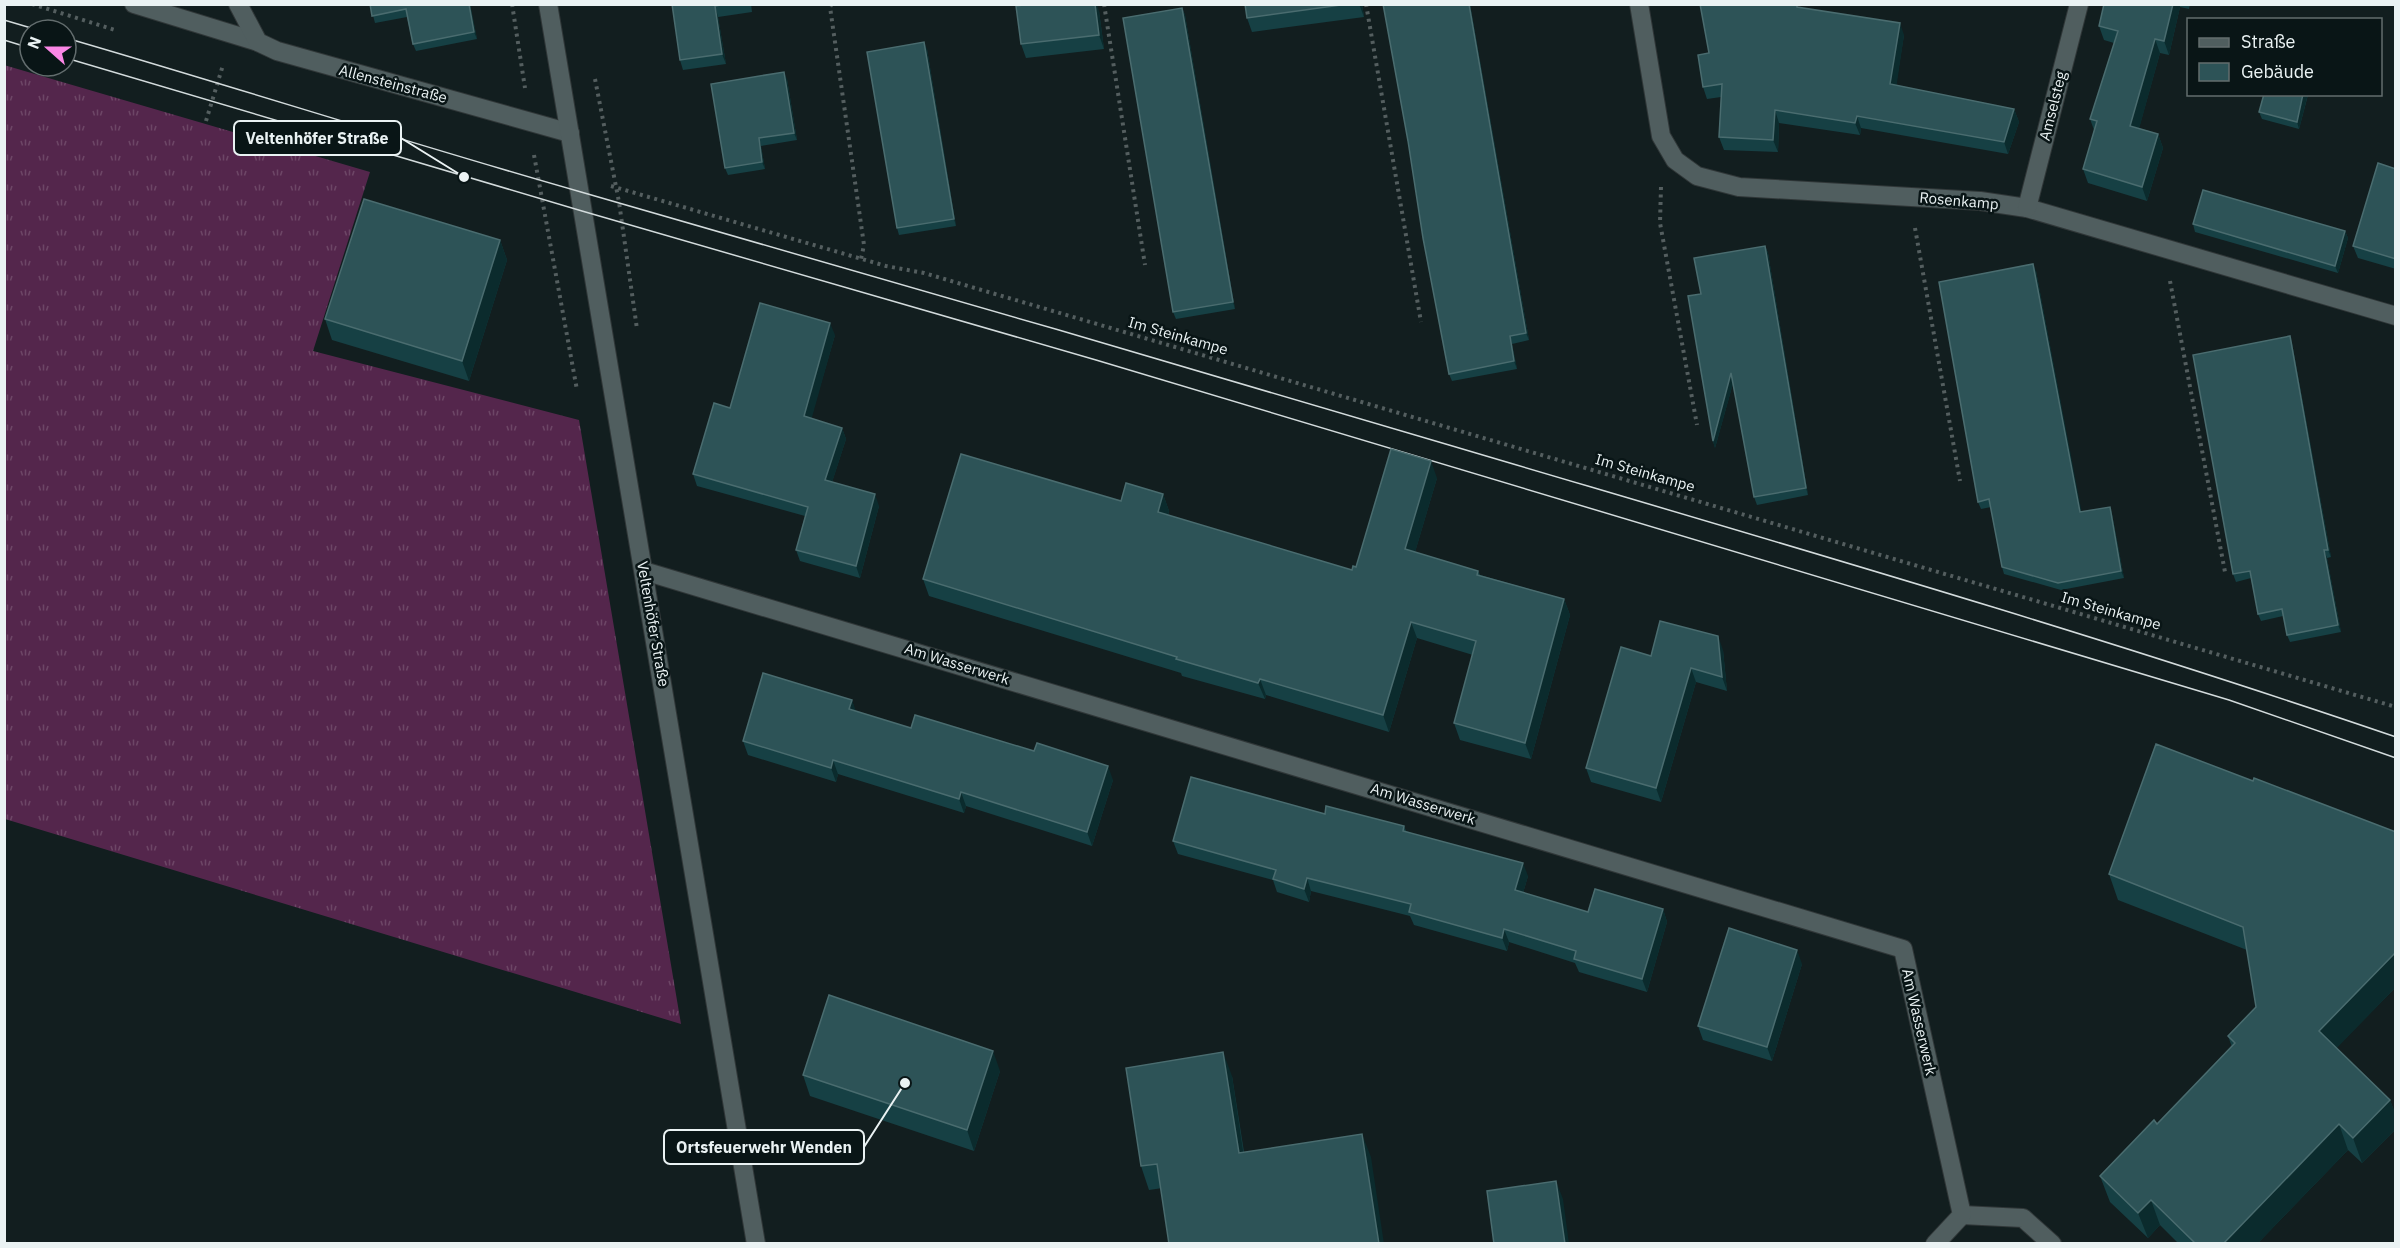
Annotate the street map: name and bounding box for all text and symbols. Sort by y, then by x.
north arrow [18,18,78,78]
legend [2187,18,2382,96]
text: Straße [2241,30,2295,53]
text: N [23,34,45,52]
street label: Allensteinstraße [337,60,449,107]
text: Gebäude [2241,60,2314,83]
street label: Amselsteg [2035,69,2070,143]
callout: Veltenhöfer Straße [234,121,401,155]
text: Veltenhöfer Straße [245,128,389,148]
street label: Rosenkamp [1919,188,1999,213]
street label: Im Steinkampe [1126,312,1230,359]
street label: Im Steinkampe [1593,449,1697,496]
street label: Veltenhöfer Straße [633,560,674,688]
street label: Im Steinkampe [2059,587,2163,634]
street label: Am Wasserwerk [902,639,1012,689]
street label: Am Wasserwerk [1368,779,1478,829]
street label: Am Wasserwerk [1898,967,1941,1077]
callout: Ortsfeuerwehr Wenden [664,1130,864,1164]
text: Ortsfeuerwehr Wenden [676,1137,852,1157]

